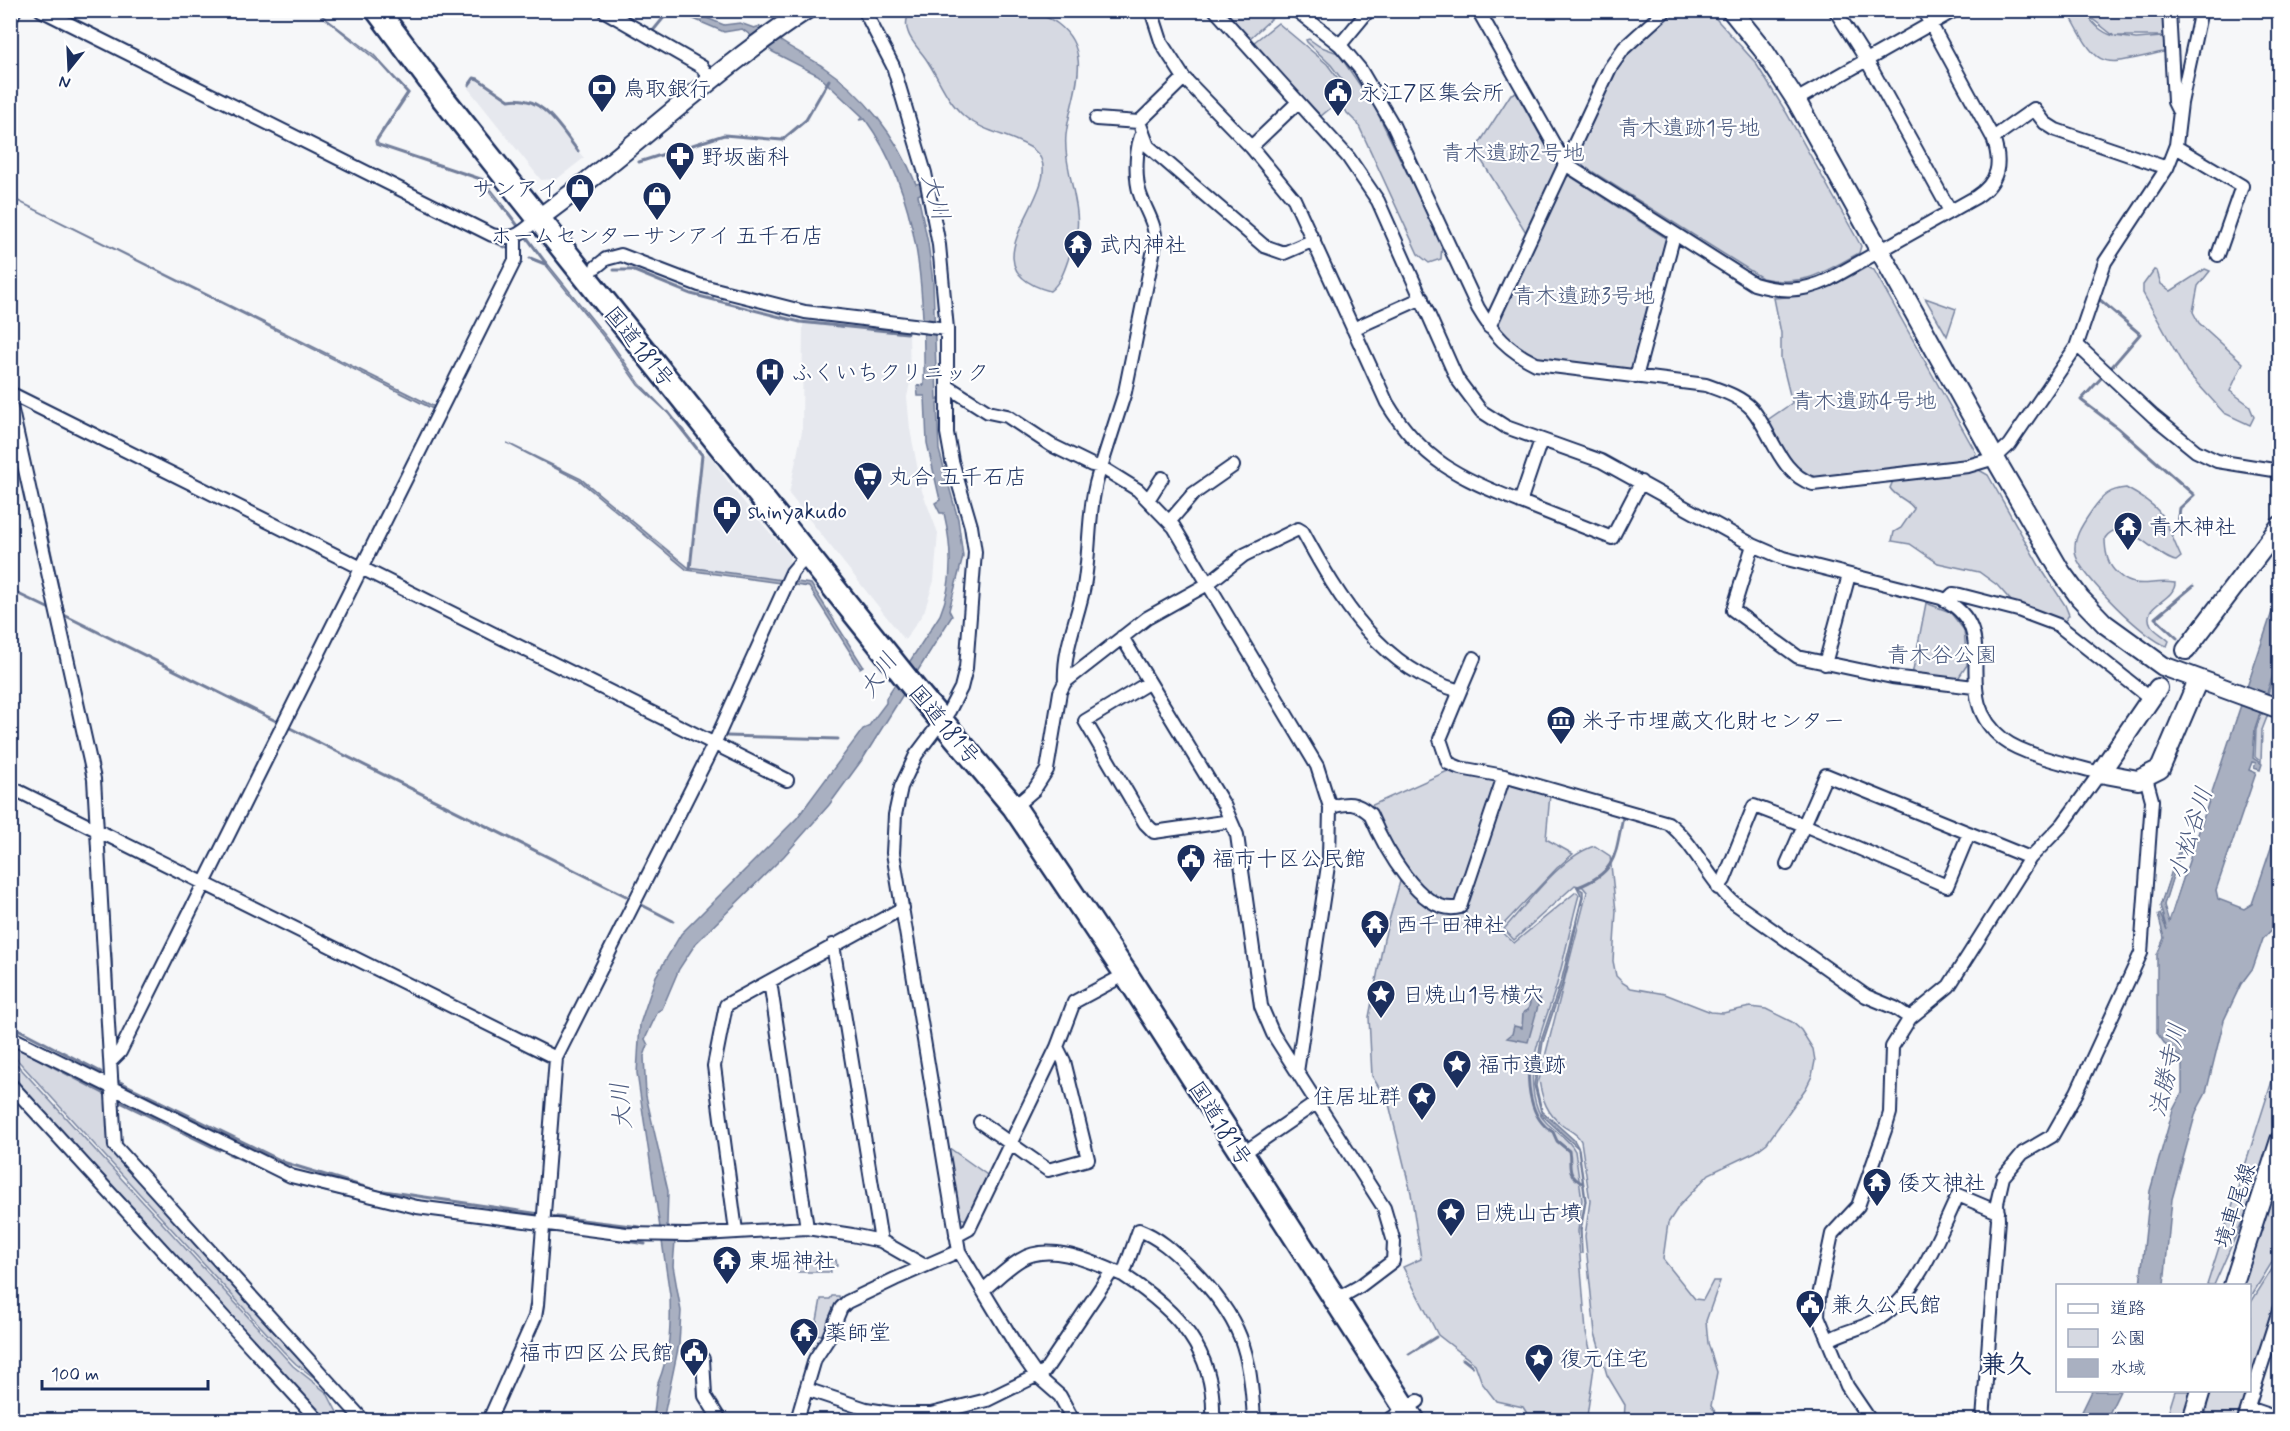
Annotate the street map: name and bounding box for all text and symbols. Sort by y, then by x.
north arrow [39,39,99,99]
text: N [57,70,73,93]
bank icon: 鳥取銀行 [586,72,618,114]
place label: 鳥取銀行 [623,76,711,104]
public building icon: 永江7区集会所 [1322,76,1354,118]
place label: 永江7区集会所 [1359,80,1504,108]
park label: 青木遺跡1号地 [1618,115,1760,143]
pharmacy icon: 野坂歯科 [664,140,696,182]
park label: 青木遺跡2号地 [1442,140,1584,168]
place label: 野坂歯科 [701,144,789,172]
water label: 大川 [913,170,956,225]
shop icon: サンアイ [564,172,596,214]
place label: サンアイ [472,176,559,204]
shop icon: ホームセンターサンアイ 五千石店 [641,180,673,222]
place label: ホームセンターサンアイ 五千石店 [490,223,824,251]
temple icon: 武内神社 [1062,228,1094,270]
place label: 武内神社 [1099,232,1187,260]
park label: 青木遺跡3号地 [1513,283,1655,311]
street label: 国道181号 [597,301,680,394]
hospital icon: ふくいちクリニック [754,356,786,398]
place label: ふくいちクリニック [791,360,989,388]
park label: 青木遺跡4号地 [1792,388,1936,416]
supermarket icon: 丸合 五千石店 [852,460,884,502]
place label: 丸合 五千石店 [889,464,1027,492]
pharmacy icon: shinyakudo [711,494,743,536]
place label: shinyakudo [748,498,847,526]
temple icon: 青木神社 [2112,510,2144,552]
place label: 青木神社 [2149,514,2237,542]
park label: 青木谷公園 [1887,642,1997,670]
water label: 大川 [853,647,906,704]
street label: 国道181号 [902,679,985,771]
museum icon: 米子市埋蔵文化財センター [1545,704,1577,746]
place label: 米子市埋蔵文化財センター [1582,708,1845,736]
water label: 小松谷川 [2162,783,2221,884]
public building icon: 福市十区公民館 [1175,842,1207,884]
place label: 福市十区公民館 [1212,846,1366,874]
temple icon: 西千田神社 [1359,908,1391,950]
place label: 西千田神社 [1396,912,1506,940]
place icon: 日焼山1号横穴 [1365,978,1397,1020]
place label: 日焼山1号横穴 [1402,982,1544,1010]
water label: 法勝寺川 [2143,1020,2194,1121]
place icon: 福市遺跡 [1441,1048,1473,1090]
place label: 福市遺跡 [1478,1052,1566,1080]
street label: 国道181号 [1181,1076,1257,1172]
place icon: 住居址群 [1406,1080,1438,1122]
water label: 大川 [605,1081,640,1131]
place label: 住居址群 [1313,1084,1401,1112]
street label: 境車尾線 [2209,1159,2263,1252]
temple icon: 倭文神社 [1861,1166,1893,1208]
place label: 倭文神社 [1898,1170,1986,1198]
place icon: 日焼山古墳 [1435,1196,1467,1238]
place label: 日焼山古墳 [1472,1200,1582,1228]
temple icon: 東堀神社 [711,1244,743,1286]
place label: 東堀神社 [748,1248,836,1276]
legend [2056,1284,2251,1392]
public building icon: 兼久公民館 [1794,1288,1826,1330]
place label: 兼久公民館 [1831,1292,1941,1320]
text: 道路 [2110,1297,2146,1321]
temple icon: 薬師堂 [788,1316,820,1358]
place label: 薬師堂 [825,1320,891,1348]
text: 公園 [2110,1327,2146,1351]
public building icon: 福市四区公民館 [678,1336,710,1378]
place label: 福市四区公民館 [519,1340,673,1368]
place icon: 復元住宅 [1523,1342,1555,1384]
place label: 復元住宅 [1560,1346,1648,1374]
district label: 兼久 [1980,1349,2032,1383]
scale bar [42,1353,208,1391]
text: 水域 [2110,1357,2146,1381]
text: 100 m [51,1363,99,1387]

